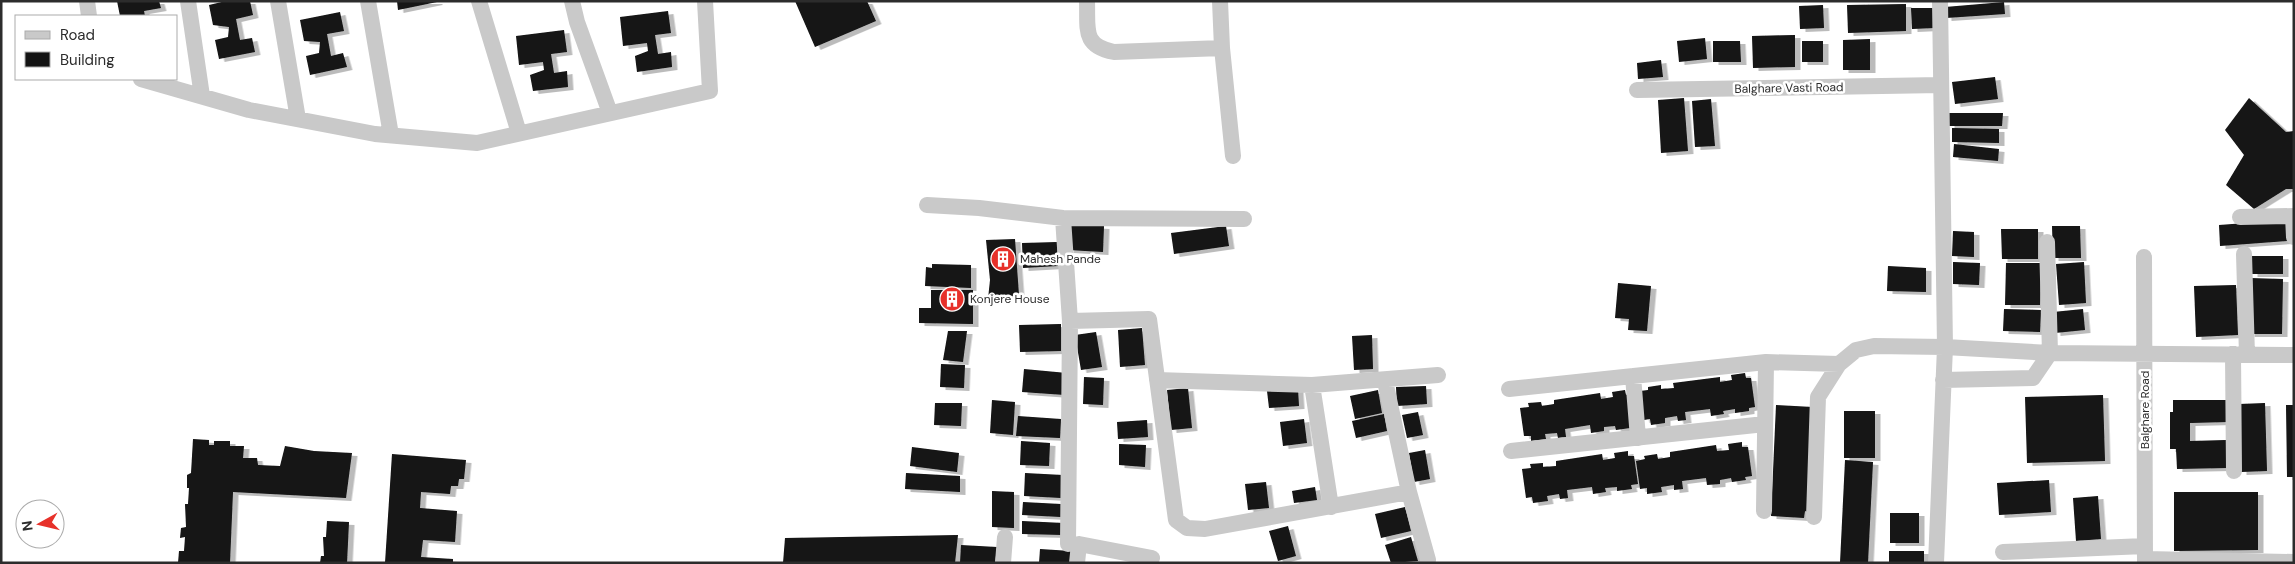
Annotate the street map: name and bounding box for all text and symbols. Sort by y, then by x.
legend [15,15,178,80]
text: Road [60,25,95,45]
text: Building [60,50,115,70]
street label: Balghare Vasti Road [1734,79,1844,97]
building icon: Mahesh Pande [990,246,1016,272]
place label: Mahesh Pande [1020,251,1101,267]
building icon: Konjere House [939,286,965,312]
place label: Konjere House [970,291,1050,307]
street label: Balghare Road [2137,371,2153,449]
north arrow [15,499,65,549]
text: N [18,519,37,532]

